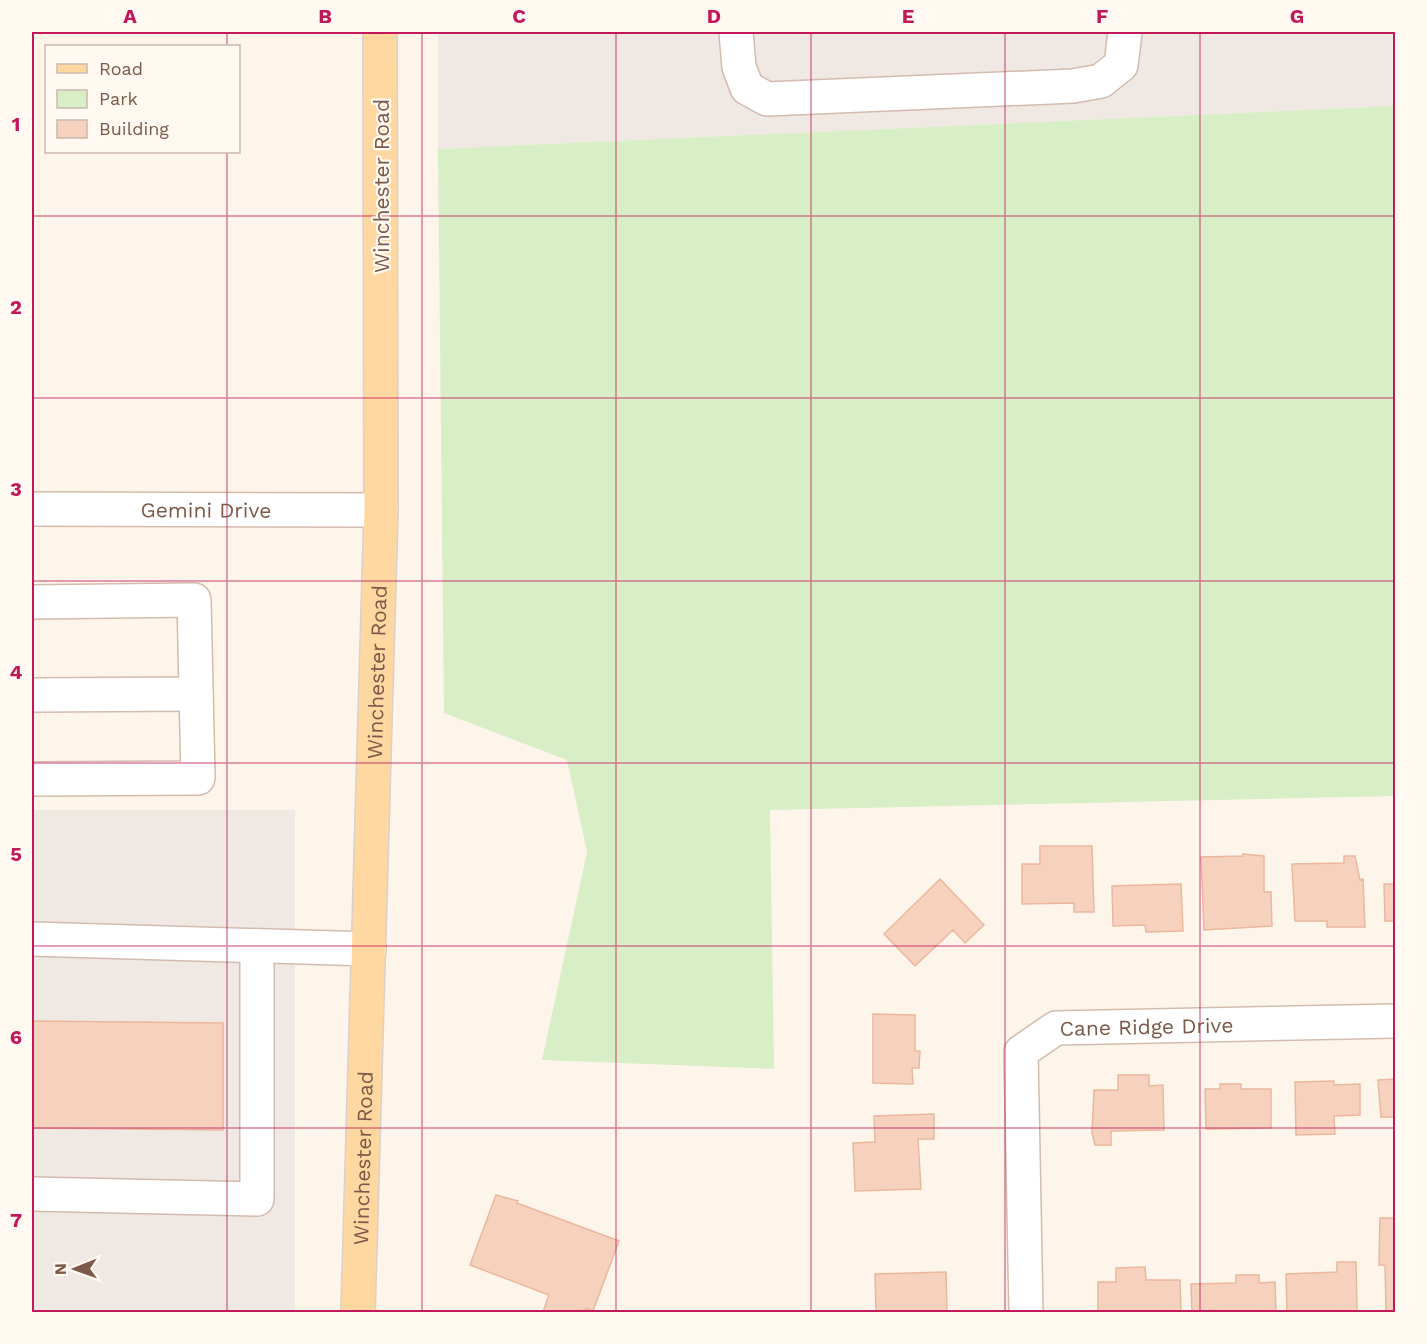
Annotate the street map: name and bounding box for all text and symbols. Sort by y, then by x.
text: A [123,4,137,28]
text: B [318,4,332,28]
text: C [512,4,526,28]
text: D [707,4,721,28]
text: E [902,4,914,28]
text: F [1096,4,1108,28]
text: G [1290,4,1304,28]
legend [45,45,240,153]
text: Road [99,58,143,79]
text: Park [99,88,138,109]
street label: Winchester Road [369,99,394,273]
text: 1 [12,112,20,136]
text: Building [99,118,169,139]
text: 2 [10,295,22,319]
text: 3 [10,477,22,501]
street label: Gemini Drive [140,497,272,522]
street label: Winchester Road [361,585,391,760]
text: 4 [10,660,23,684]
text: 5 [10,842,22,866]
street label: Cane Ridge Drive [1059,1012,1234,1040]
text: 6 [10,1025,22,1049]
street label: Winchester Road [347,1071,377,1246]
text: 7 [10,1208,22,1232]
north arrow [45,1239,105,1299]
text: N [51,1263,70,1275]

